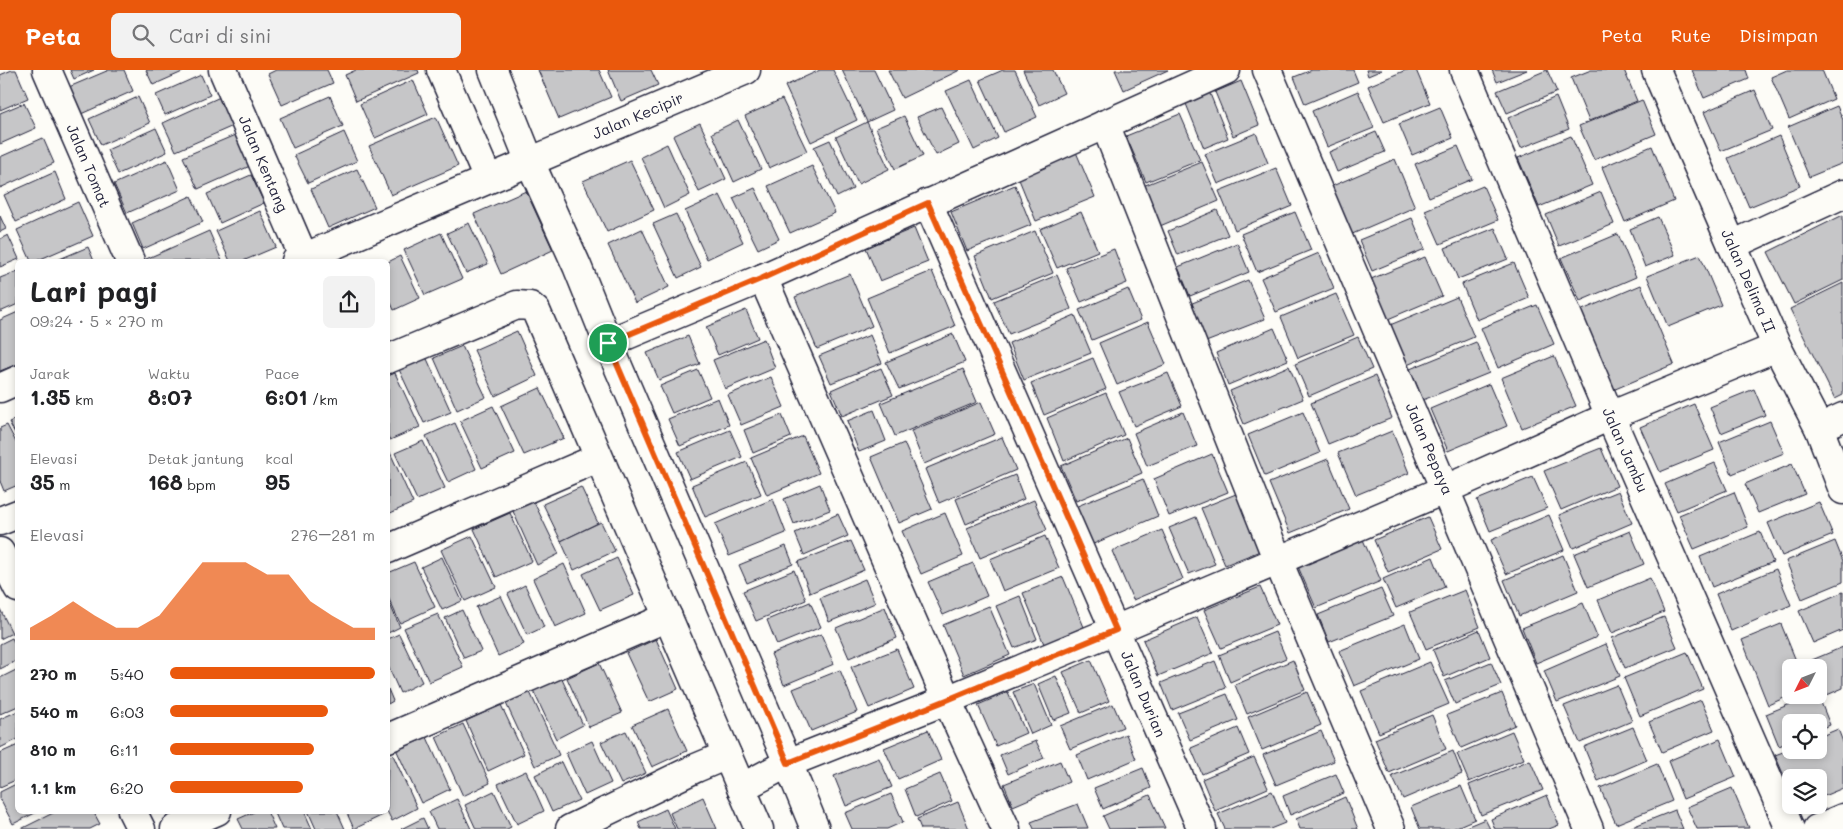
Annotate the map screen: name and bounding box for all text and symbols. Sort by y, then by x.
search box [111,13,461,58]
text: Peta [25,20,81,51]
icon: search [129,21,157,49]
text: Cari di sini [169,23,271,48]
text: Peta [1601,23,1643,47]
text: Rute [1671,23,1711,47]
text: Disimpan [1739,23,1818,47]
street label: Jalan Kecipir [589,87,686,143]
street label: Jalan Kentang [235,112,293,215]
street label: Jalan Tomat [62,121,116,210]
street label: Jalan Delima II [1717,226,1781,336]
text: Lari pagi [30,273,159,309]
button: share [323,276,375,328]
text: 09:24 · 5 × 270 m [30,310,164,331]
pin [587,322,629,364]
icon: arrive [594,329,622,357]
text: Jarak [30,364,70,383]
text: Waktu [148,364,190,383]
text: Pace [265,364,300,383]
text: 1.35 [30,383,71,410]
text: 8:07 [148,383,193,410]
text: 6:01 [265,383,308,410]
text: km [71,390,94,409]
text: /km [308,390,338,409]
street label: Jalan Pepaya [1402,400,1458,498]
street label: Jalan Jambu [1598,404,1654,495]
text: Elevasi [30,449,77,468]
text: Detak jantung [148,449,244,468]
text: kcal [265,449,293,468]
text: 35 [30,468,55,495]
text: 168 [148,468,183,495]
text: 95 [265,468,290,495]
text: m [55,475,71,494]
text: bpm [183,475,216,494]
text: Elevasi [30,524,84,545]
text: 276–281 m [291,524,375,545]
street label: Jalan Durian [1117,647,1171,740]
north arrow [1782,659,1828,704]
map controls [1782,659,1827,814]
text: 270 m [30,663,77,684]
text: 5:40 [110,663,144,684]
text: 540 m [30,701,78,722]
text: 6:03 [110,701,144,722]
button: locate [1782,714,1827,759]
text: 810 m [30,739,76,760]
text: 6:11 [110,739,139,760]
button: layers [1782,769,1827,814]
text: 1.1 km [30,777,76,798]
text: 6:20 [110,777,143,798]

